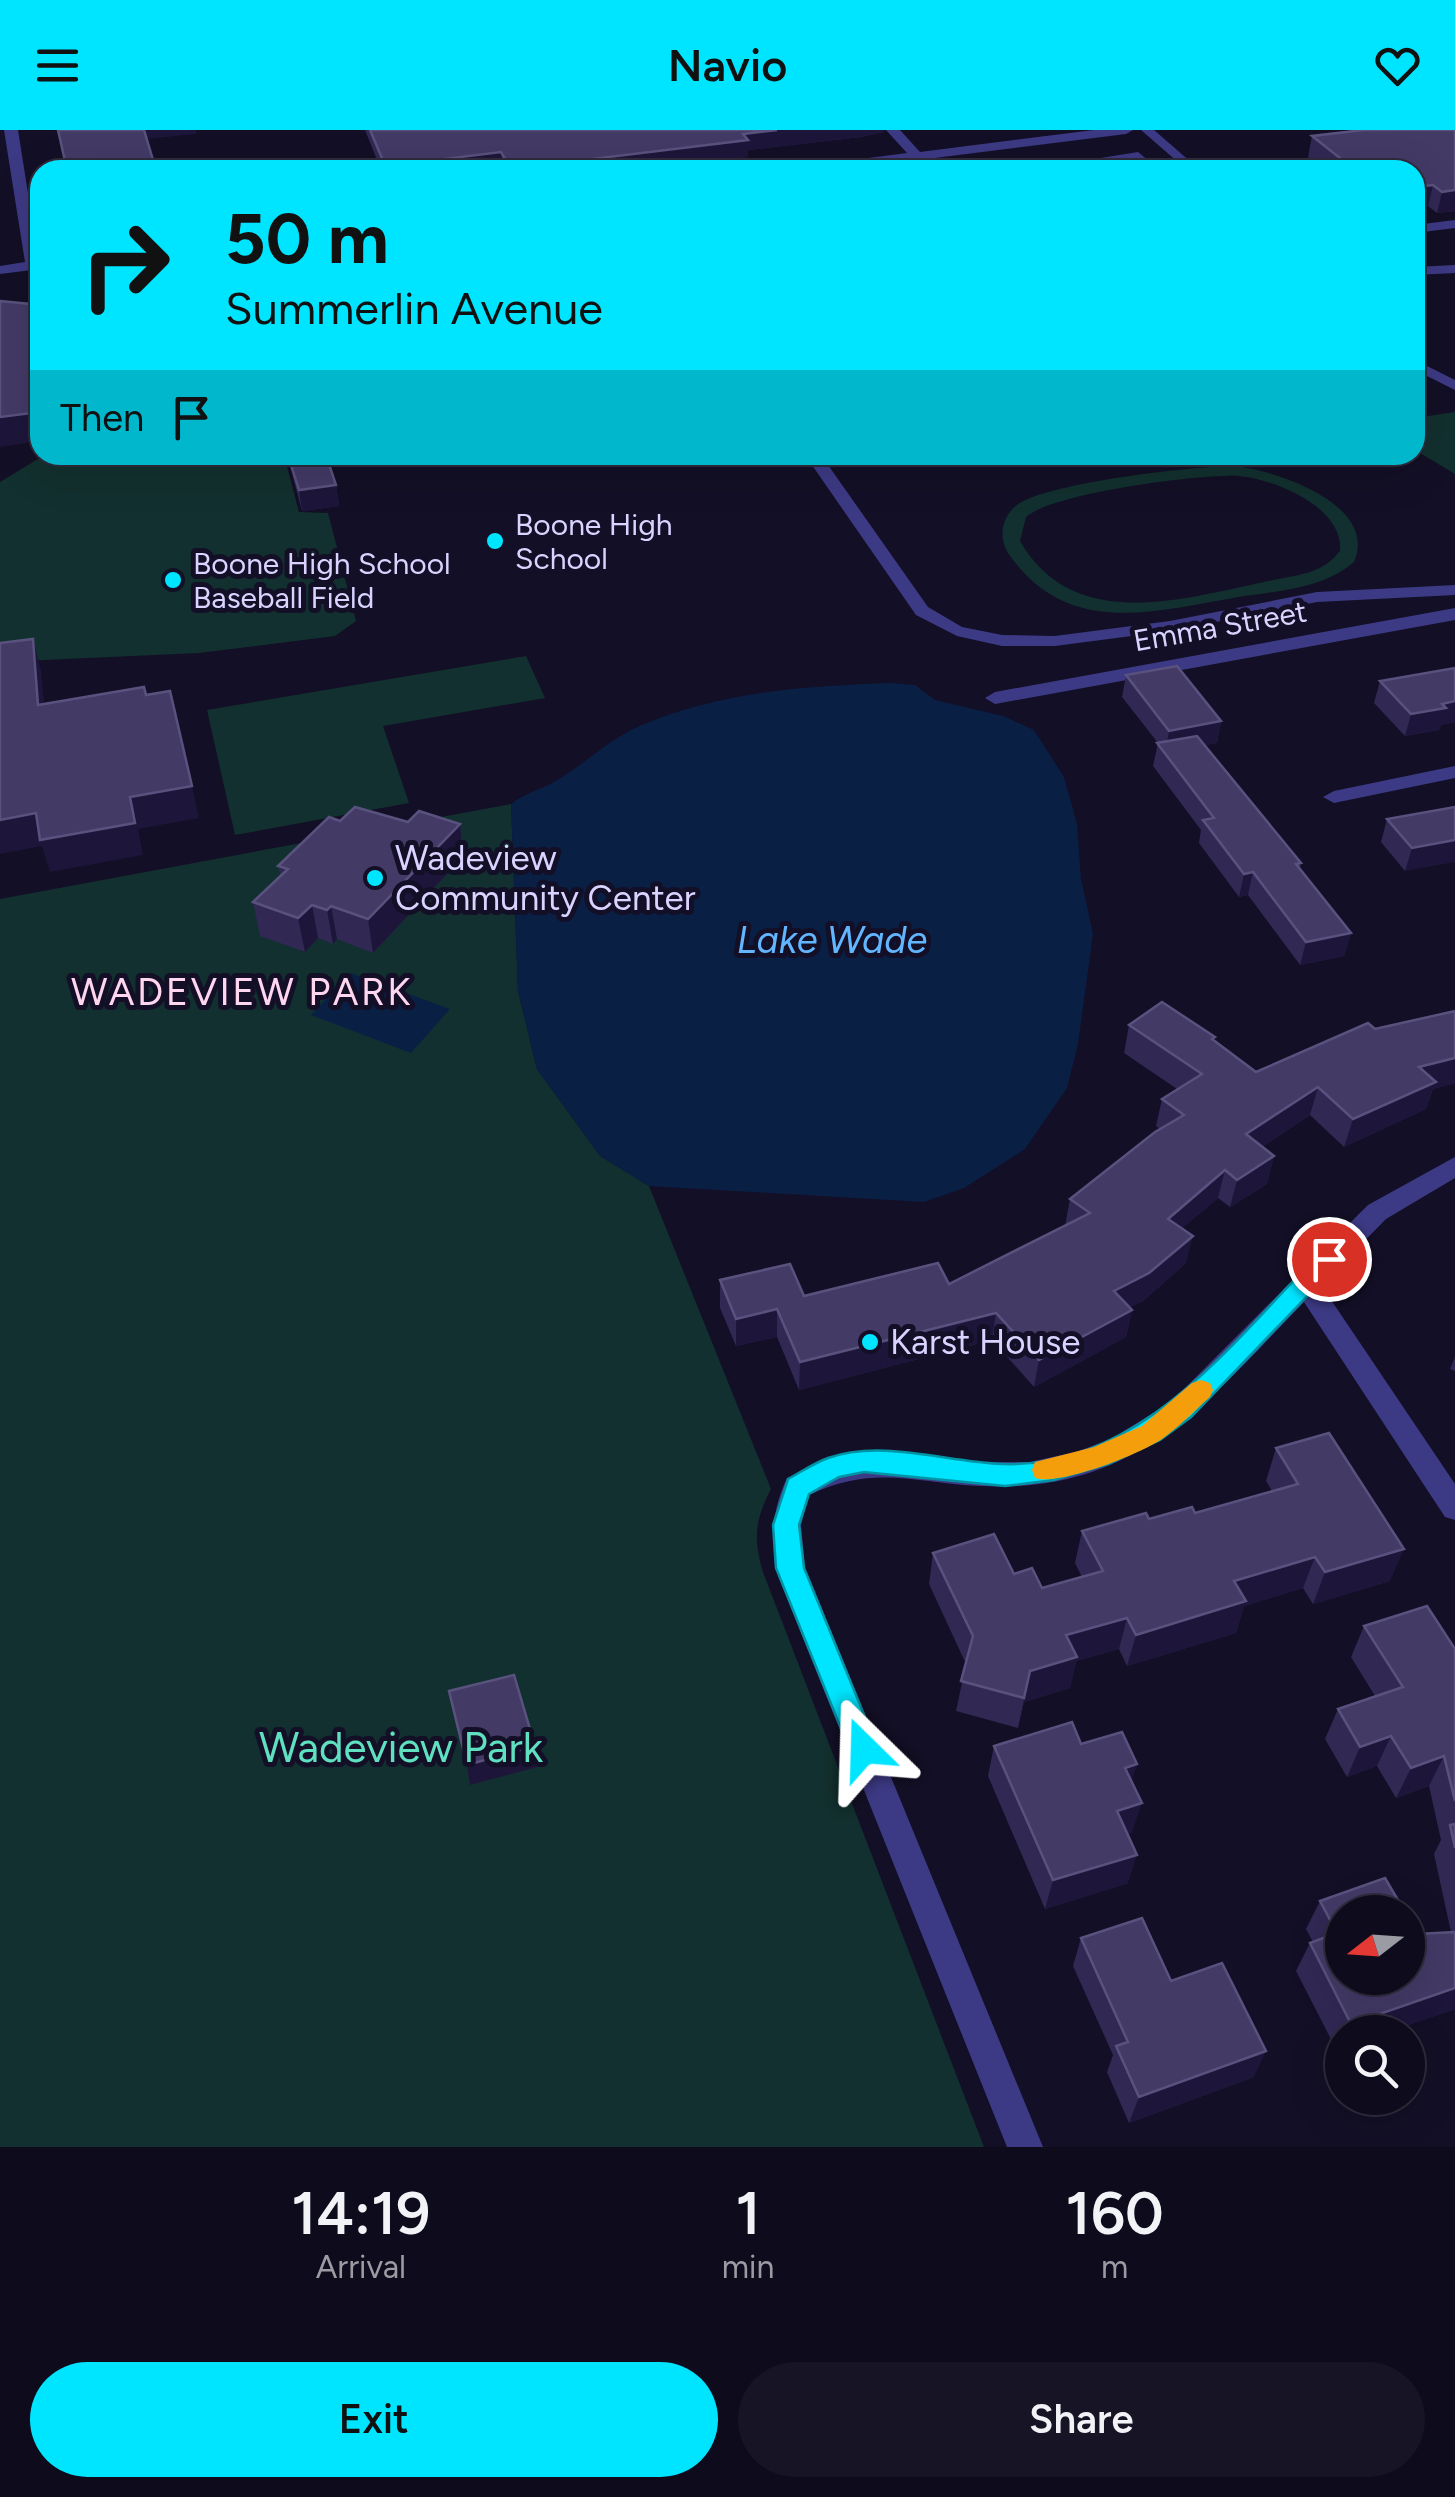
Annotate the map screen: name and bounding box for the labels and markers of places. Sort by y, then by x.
place label: Boone High School [515,506,673,577]
marker: Boone High School [484,530,506,552]
place label: Boone High School Baseball Field [193,545,451,616]
marker: Boone High School Baseball Field [162,569,184,591]
place label: Wadeview Community Center [395,837,696,919]
marker: Wadeview Community Center [364,867,386,889]
pin [1287,1217,1372,1302]
place label: Karst House [890,1321,1080,1363]
marker: Karst House [859,1331,881,1353]

